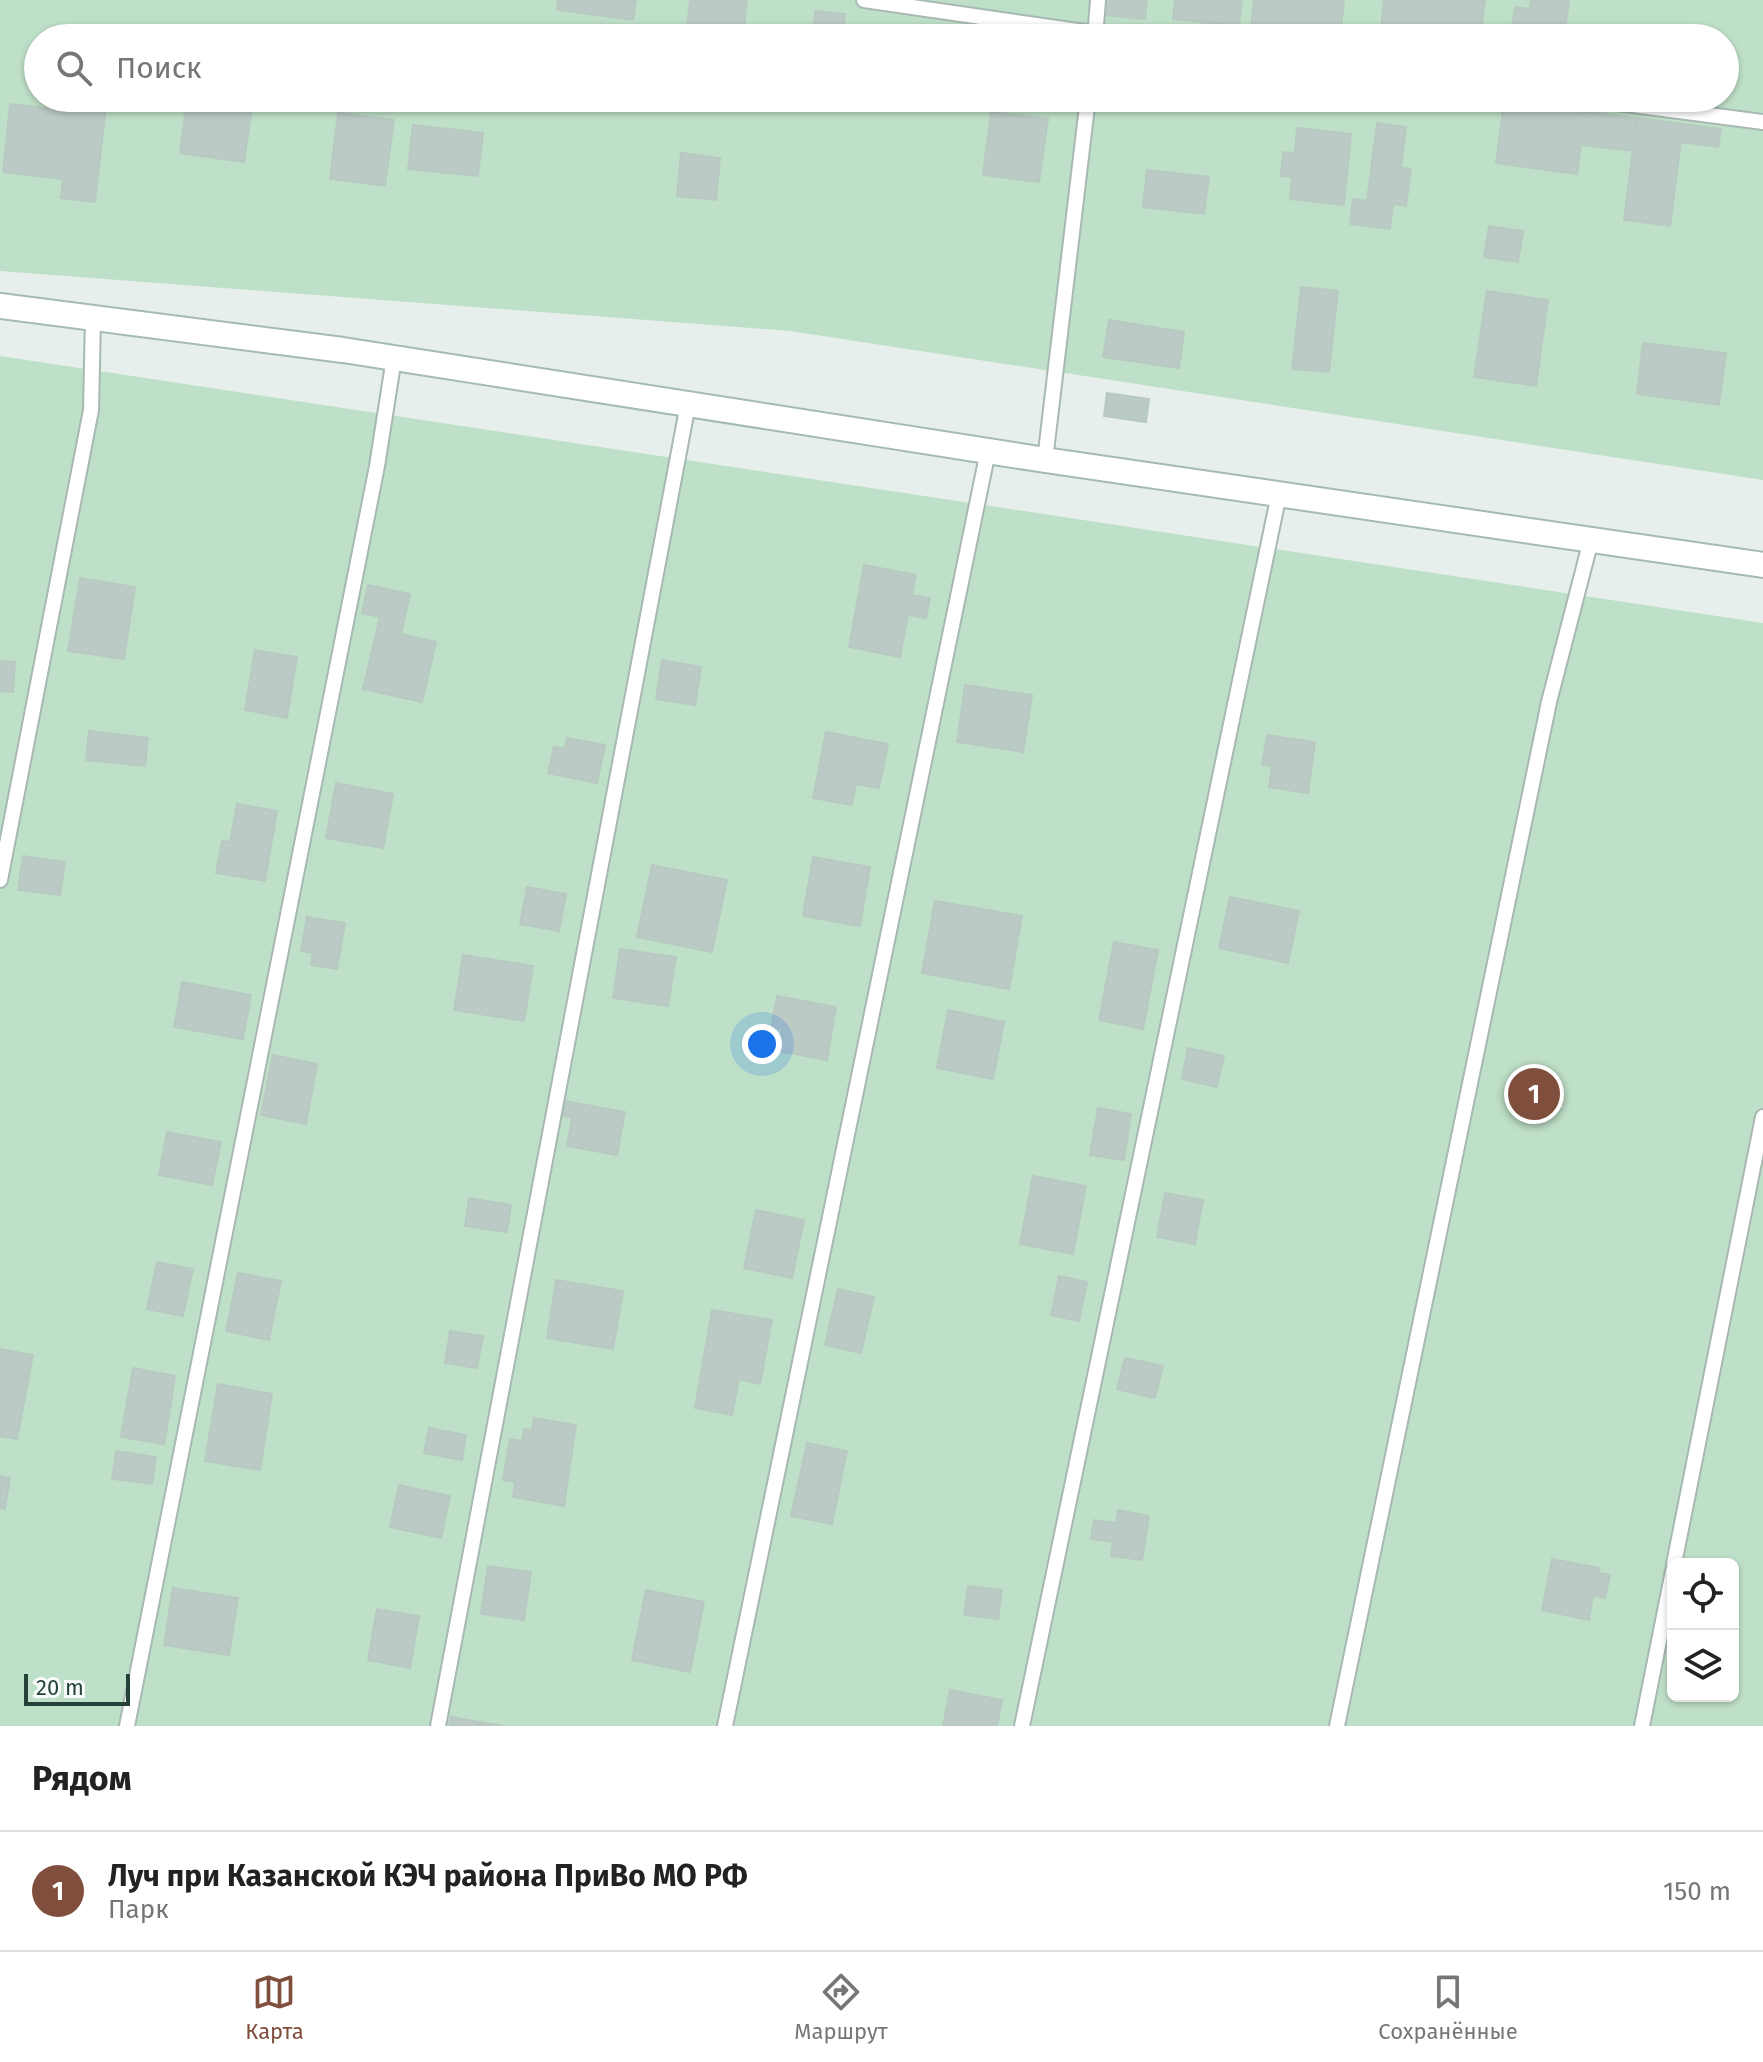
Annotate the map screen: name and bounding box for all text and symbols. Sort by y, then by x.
search box [24,24,1739,112]
icon: search [52,46,96,90]
text: Поиск [116,50,202,86]
your location [742,1024,782,1064]
pin: 1 [1508,1064,1560,1124]
map controls [1667,1558,1739,1702]
button: locate [1667,1558,1739,1630]
button: layers [1667,1630,1739,1702]
scale bar [24,1670,130,1706]
text: 20 m [36,1674,84,1701]
text: Рядом [32,1758,131,1799]
text: Луч при Казанской КЭЧ района ПриВо МО РФ [108,1858,748,1894]
text: 1 [52,1876,64,1907]
text: 150 m [1663,1876,1731,1907]
text: Парк [108,1894,169,1925]
tab: Карта [245,1970,304,2045]
tab: Маршрут [794,1970,888,2045]
tab: Сохранённые [1378,1970,1518,2045]

